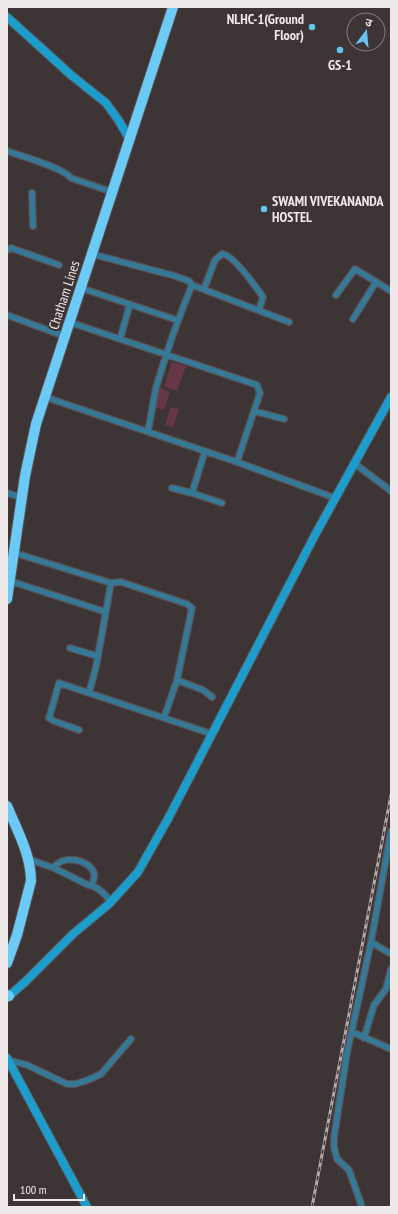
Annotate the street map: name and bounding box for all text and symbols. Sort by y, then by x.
place label: NLHC-1(Ground Floor) [227,10,304,44]
north arrow [346,12,386,52]
text: उ [364,15,374,30]
marker: NLHC-1(Ground Floor) [307,22,317,32]
marker: GS-1 [335,45,345,55]
place label: GS-1 [328,56,352,74]
place label: SWAMI VIVEKANANDA HOSTEL [272,192,384,226]
marker: SWAMI VIVEKANANDA HOSTEL [259,204,269,214]
street label: Chatham Lines [44,258,84,332]
scale bar [14,1176,84,1202]
text: 100 m [20,1182,47,1197]

